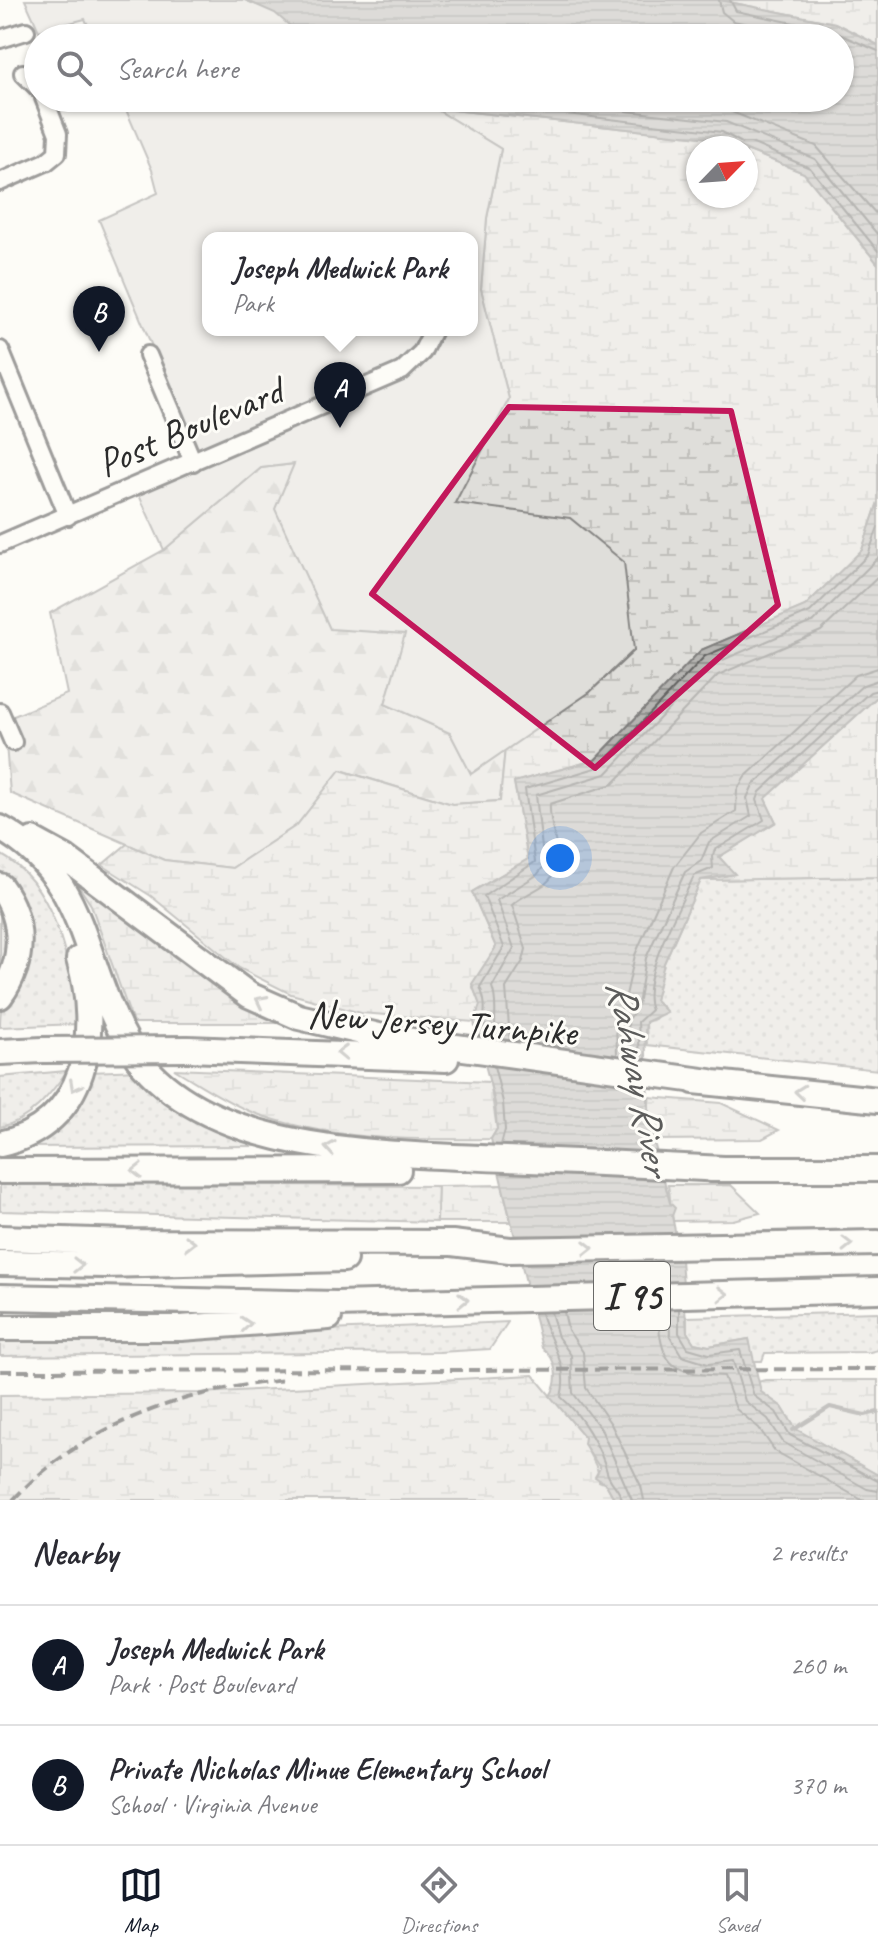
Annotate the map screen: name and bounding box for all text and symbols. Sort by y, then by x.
search box [24,24,854,112]
icon: search [52,46,96,90]
text: Search here [116,49,238,87]
north arrow [686,136,758,208]
popup [202,232,478,336]
text: Joseph Medwick Park [232,249,448,287]
pin: B [73,286,125,352]
text: Park [232,287,274,320]
pin: A [314,362,366,428]
street label: Post Boulevard [90,364,295,488]
your location [540,838,580,878]
water label: Rahway River [594,976,685,1184]
street label: New Jersey Turnpike [306,989,581,1058]
one-way arrow [254,995,269,1010]
one-way arrow [335,1045,348,1062]
one-way arrow [70,1078,85,1093]
one-way arrow [793,1083,806,1100]
one-way arrow [324,1140,337,1157]
one-way arrow [130,1162,143,1180]
one-way arrow [184,1234,197,1252]
one-way arrow [841,1235,854,1253]
one-way arrow [582,1240,595,1257]
one-way arrow [72,1256,85,1274]
road number: I 95 [594,1262,670,1330]
one-way arrow [717,1285,730,1303]
one-way arrow [457,1292,470,1309]
one-way arrow [240,1316,253,1333]
text: Nearby [32,1531,118,1574]
text: 2 results [770,1536,846,1569]
text: Joseph Medwick Park [108,1630,323,1668]
text: A [51,1649,65,1682]
text: 260 m [790,1649,846,1682]
text: Park · Post Boulevard [108,1668,294,1701]
text: Private Nicholas Minue Elementary School [108,1750,546,1788]
text: B [51,1769,65,1802]
text: 370 m [790,1769,846,1802]
text: School · Virginia Avenue [108,1788,316,1821]
tab: Map [119,1863,163,1939]
tab: Directions [401,1863,477,1939]
tab: Saved [715,1863,759,1939]

